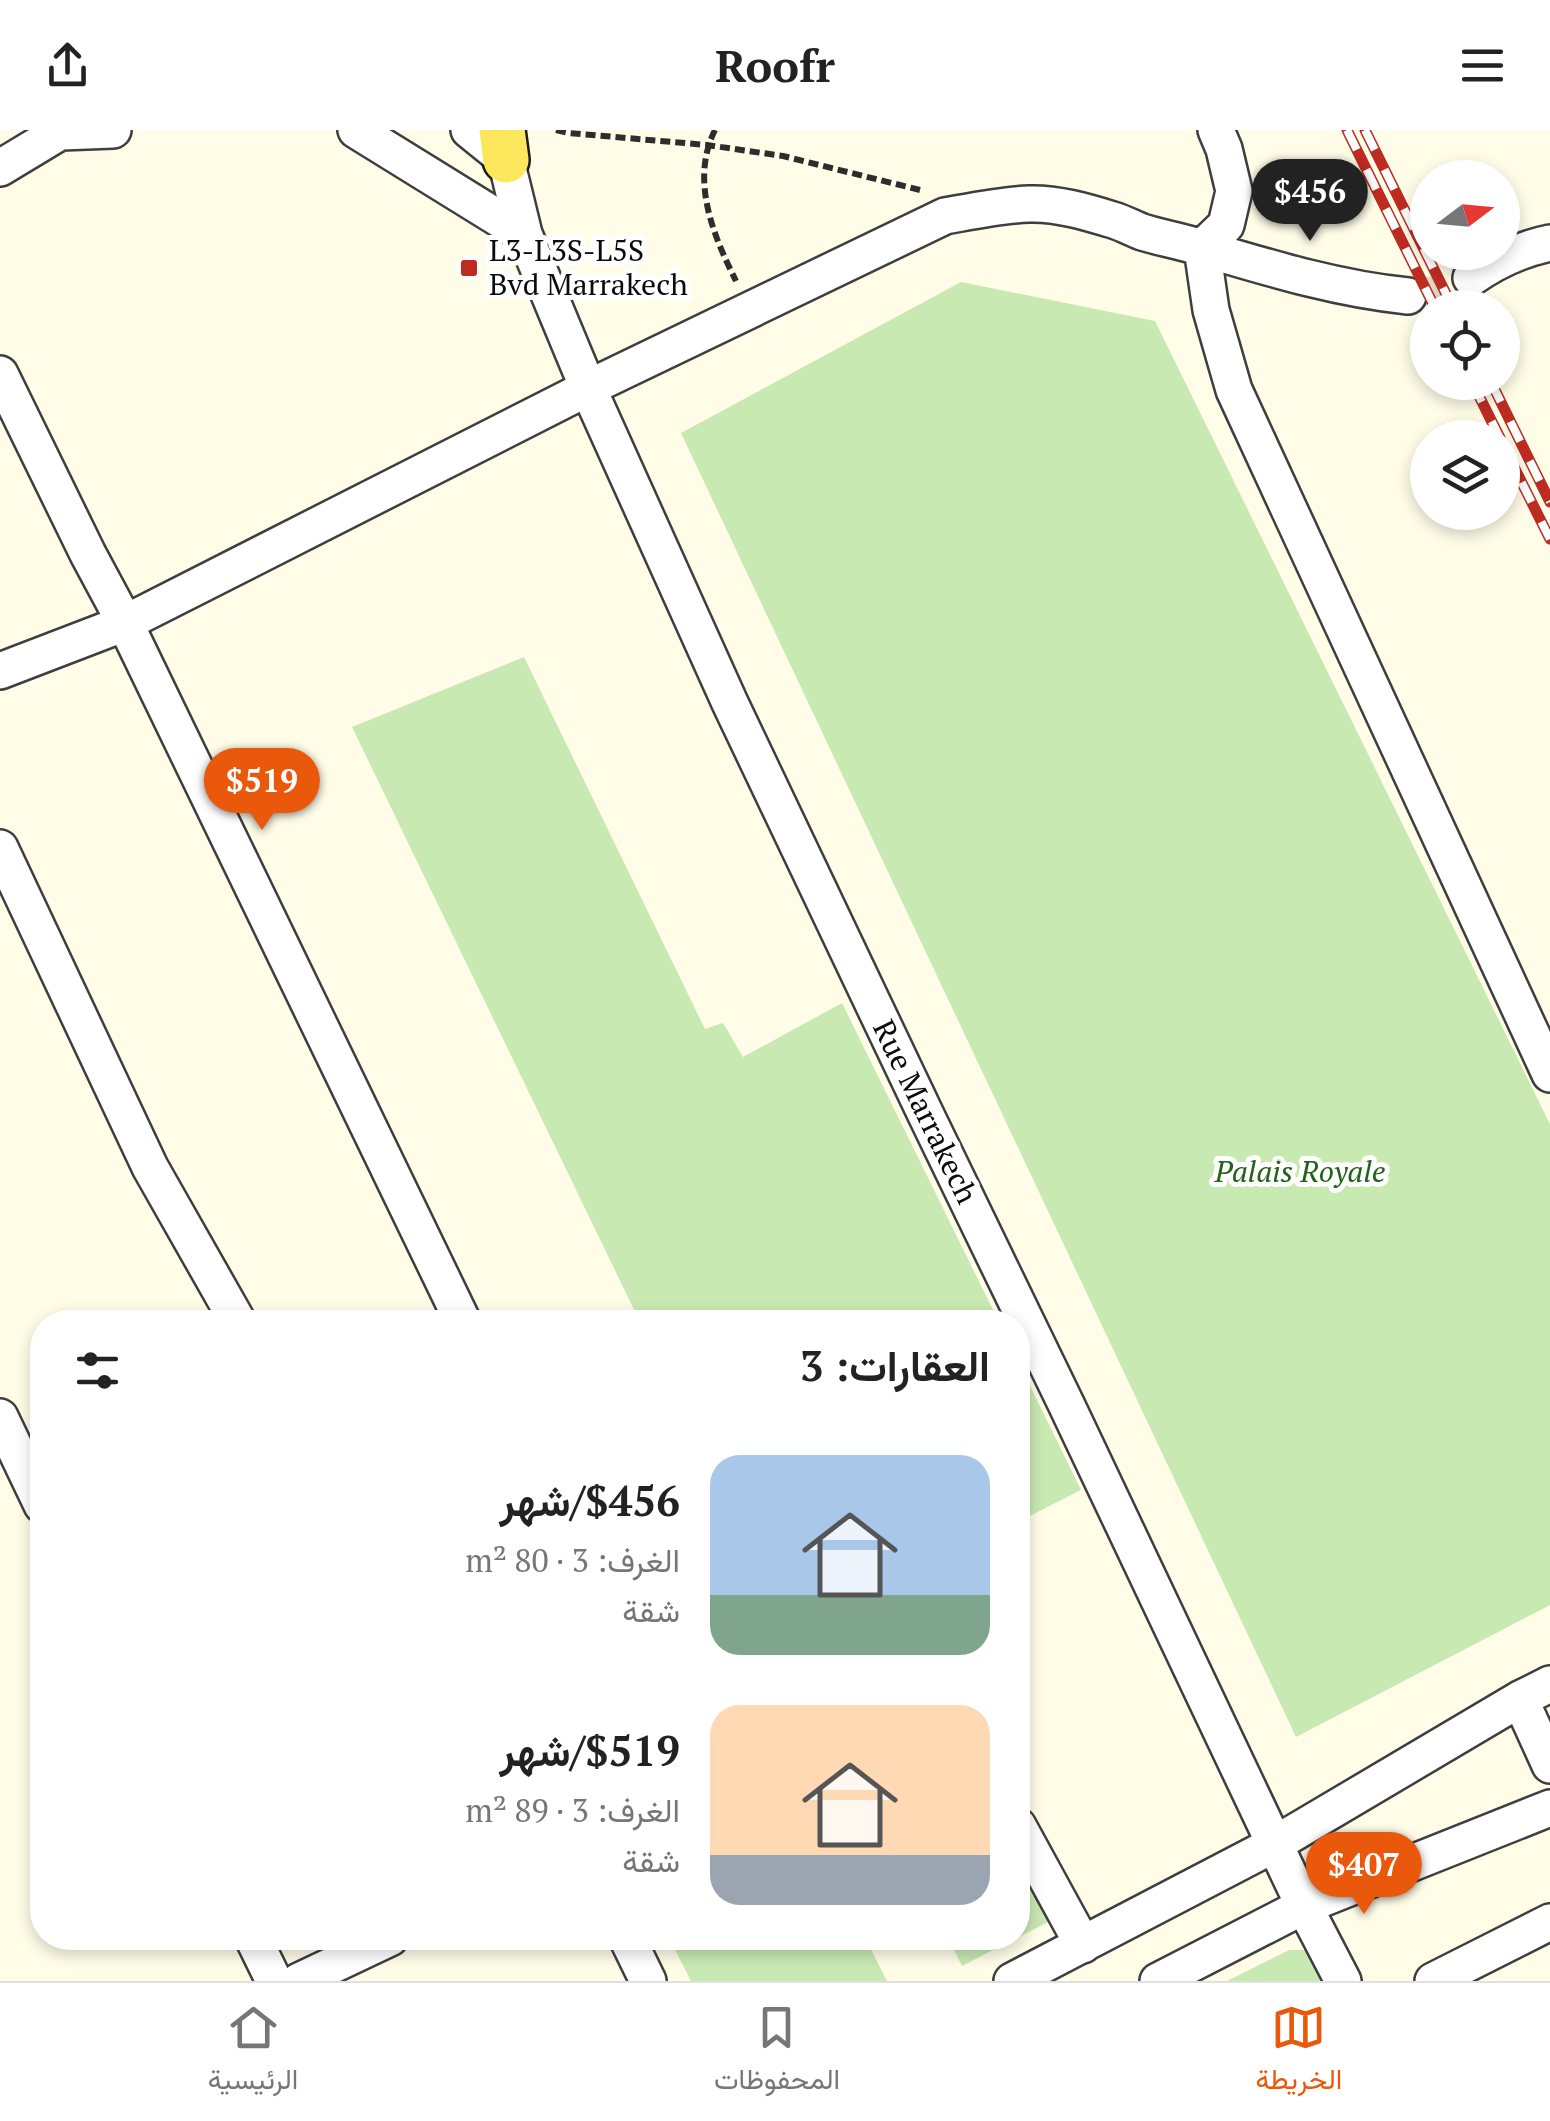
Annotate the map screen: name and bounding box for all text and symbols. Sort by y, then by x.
text: Roofr [715,35,835,95]
icon: share [40,38,95,93]
icon: menu [1455,38,1510,93]
pin: $456 [1251,159,1369,244]
north arrow [1410,160,1520,270]
map controls [1410,160,1520,530]
text: $456 [1274,170,1346,212]
place label: L3-L3S-L5S Bvd Marrakech [489,230,688,304]
marker: L3-L3S-L5S Bvd Marrakech [458,257,480,279]
button: locate [1410,290,1520,400]
button: layers [1410,420,1520,530]
pin: $519 [203,748,321,833]
text: $519 [226,759,298,801]
street label: Rue Marrakech [864,1013,988,1210]
park label: Palais Royale [1214,1151,1386,1191]
text: العقارات: 3 [800,1337,990,1393]
icon: filters [70,1343,125,1398]
text: $456/شهر [500,1472,680,1528]
icon: home [790,1495,910,1615]
text: الغرف: 3 · 80 m² [465,1539,680,1581]
text: شقة [622,1589,680,1631]
text: $519/شهر [500,1722,680,1778]
icon: home [790,1745,910,1865]
text: الغرف: 3 · 89 m² [465,1789,680,1831]
pin: $407 [1305,1832,1423,1917]
text: شقة [622,1839,680,1881]
text: $407 [1328,1843,1400,1885]
tab: الرئيسية [208,2000,298,2104]
tab: المحفوظات [714,2000,840,2104]
tab: الخريطة [1256,2000,1342,2104]

